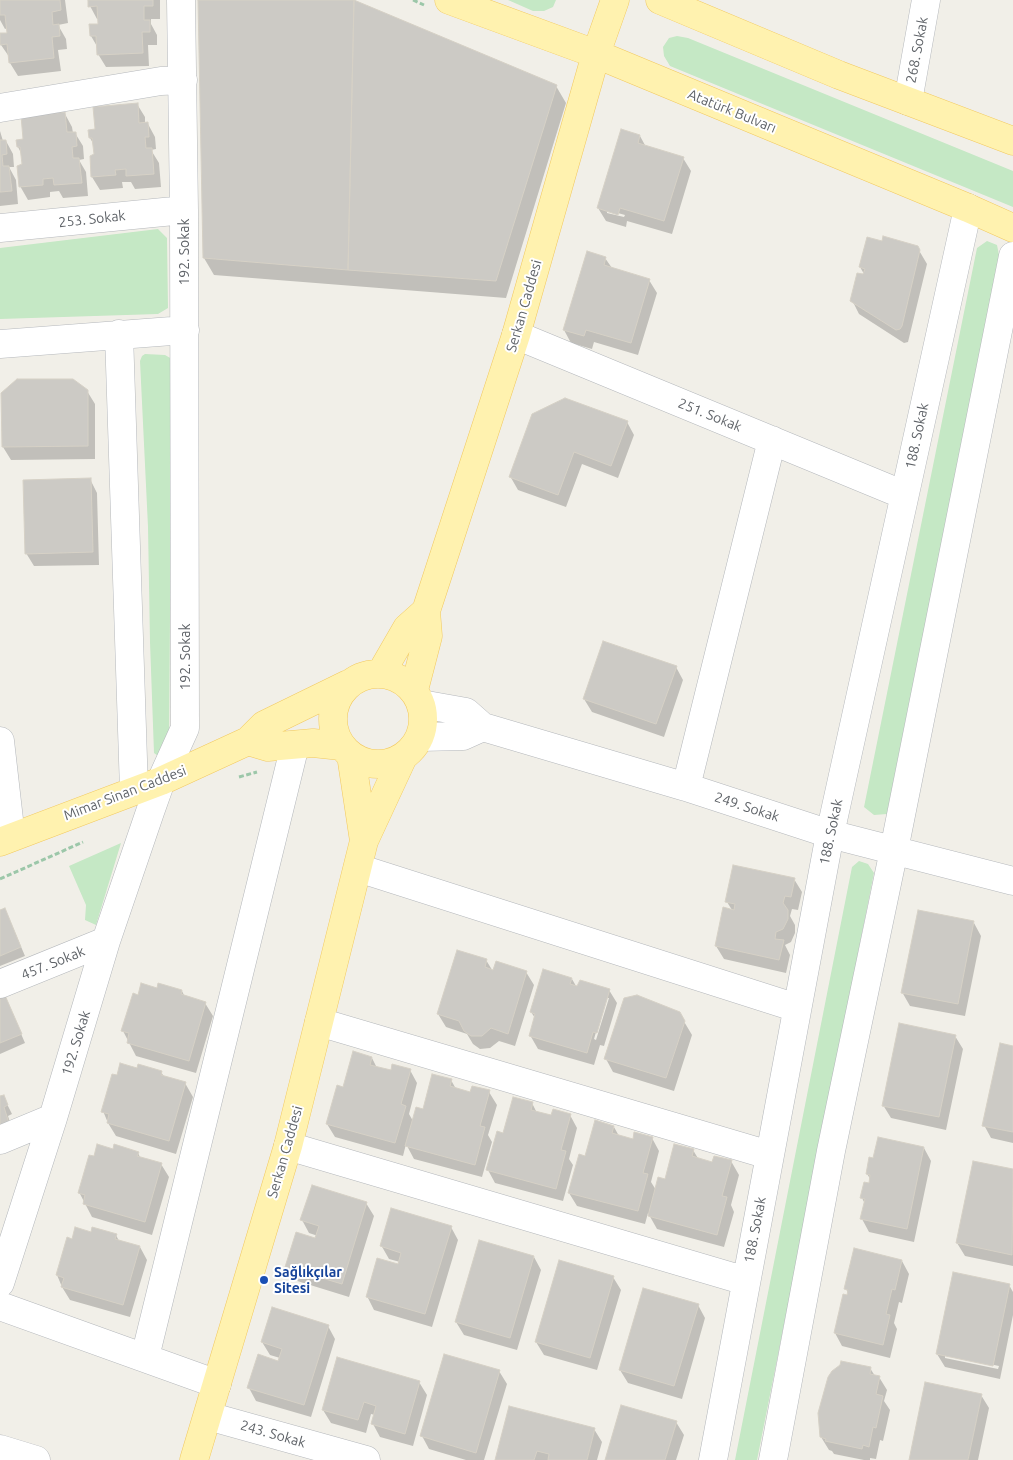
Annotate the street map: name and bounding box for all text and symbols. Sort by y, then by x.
street label: 268. Sokak [902,15,932,85]
street label: Atatürk Bulvarı [685,86,779,136]
street label: 253. Sokak [58,207,126,231]
street label: 192. Sokak [176,218,192,286]
street label: Serkan Caddesi [503,258,545,354]
street label: 251. Sokak [676,395,744,435]
street label: 188. Sokak [902,401,932,471]
street label: 192. Sokak [177,623,193,691]
street label: Mimar Sinan Caddesi [61,762,189,824]
street label: 249. Sokak [712,789,782,825]
street label: 188. Sokak [816,797,846,867]
street label: 457. Sokak [19,943,87,983]
street label: 192. Sokak [58,1008,94,1078]
street label: Serkan Caddesi [264,1104,306,1200]
street label: 188. Sokak [740,1195,770,1265]
place label: Sağlıkçılar Sitesi [274,1264,342,1296]
marker: Sağlıkçılar Sitesi [258,1274,270,1286]
street label: 243. Sokak [238,1417,308,1451]

